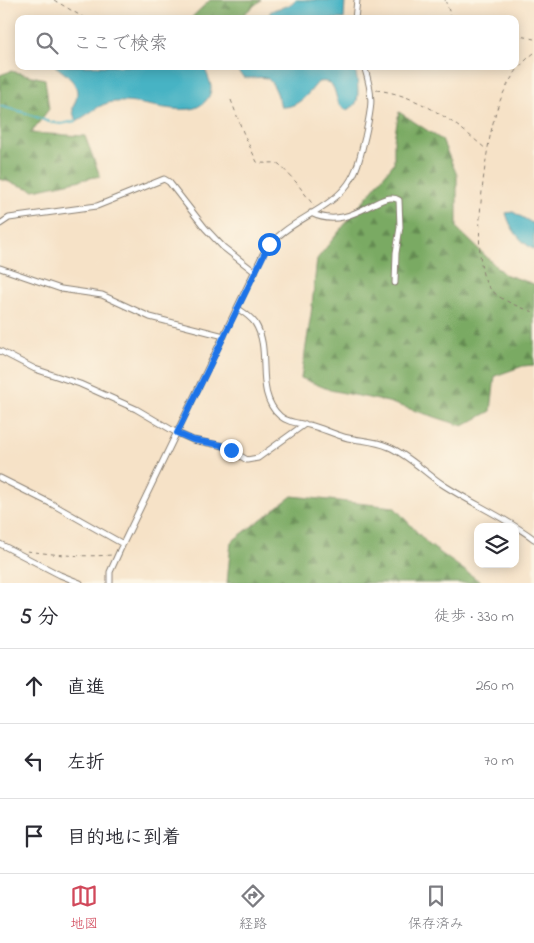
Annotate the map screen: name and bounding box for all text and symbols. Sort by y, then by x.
search box [15,15,519,70]
icon: search [33,29,61,57]
text: ここで検索 [73,31,168,58]
route start [258,233,281,256]
route end [220,439,243,462]
map controls [474,523,519,568]
button: layers [474,523,519,568]
text: 5 分 [20,603,58,633]
text: 徒歩 · 330 m [434,605,514,629]
icon: ahead [20,672,48,700]
text: 260 m [476,674,514,698]
text: 直進 [67,675,105,702]
icon: left [20,747,48,775]
text: 70 m [484,749,514,773]
text: 左折 [67,750,105,777]
icon: arrive [20,822,48,850]
text: 目的地に到着 [67,825,181,852]
tab: 地図 [70,882,98,935]
tab: 経路 [239,882,267,935]
tab: 保存済み [408,882,464,935]

